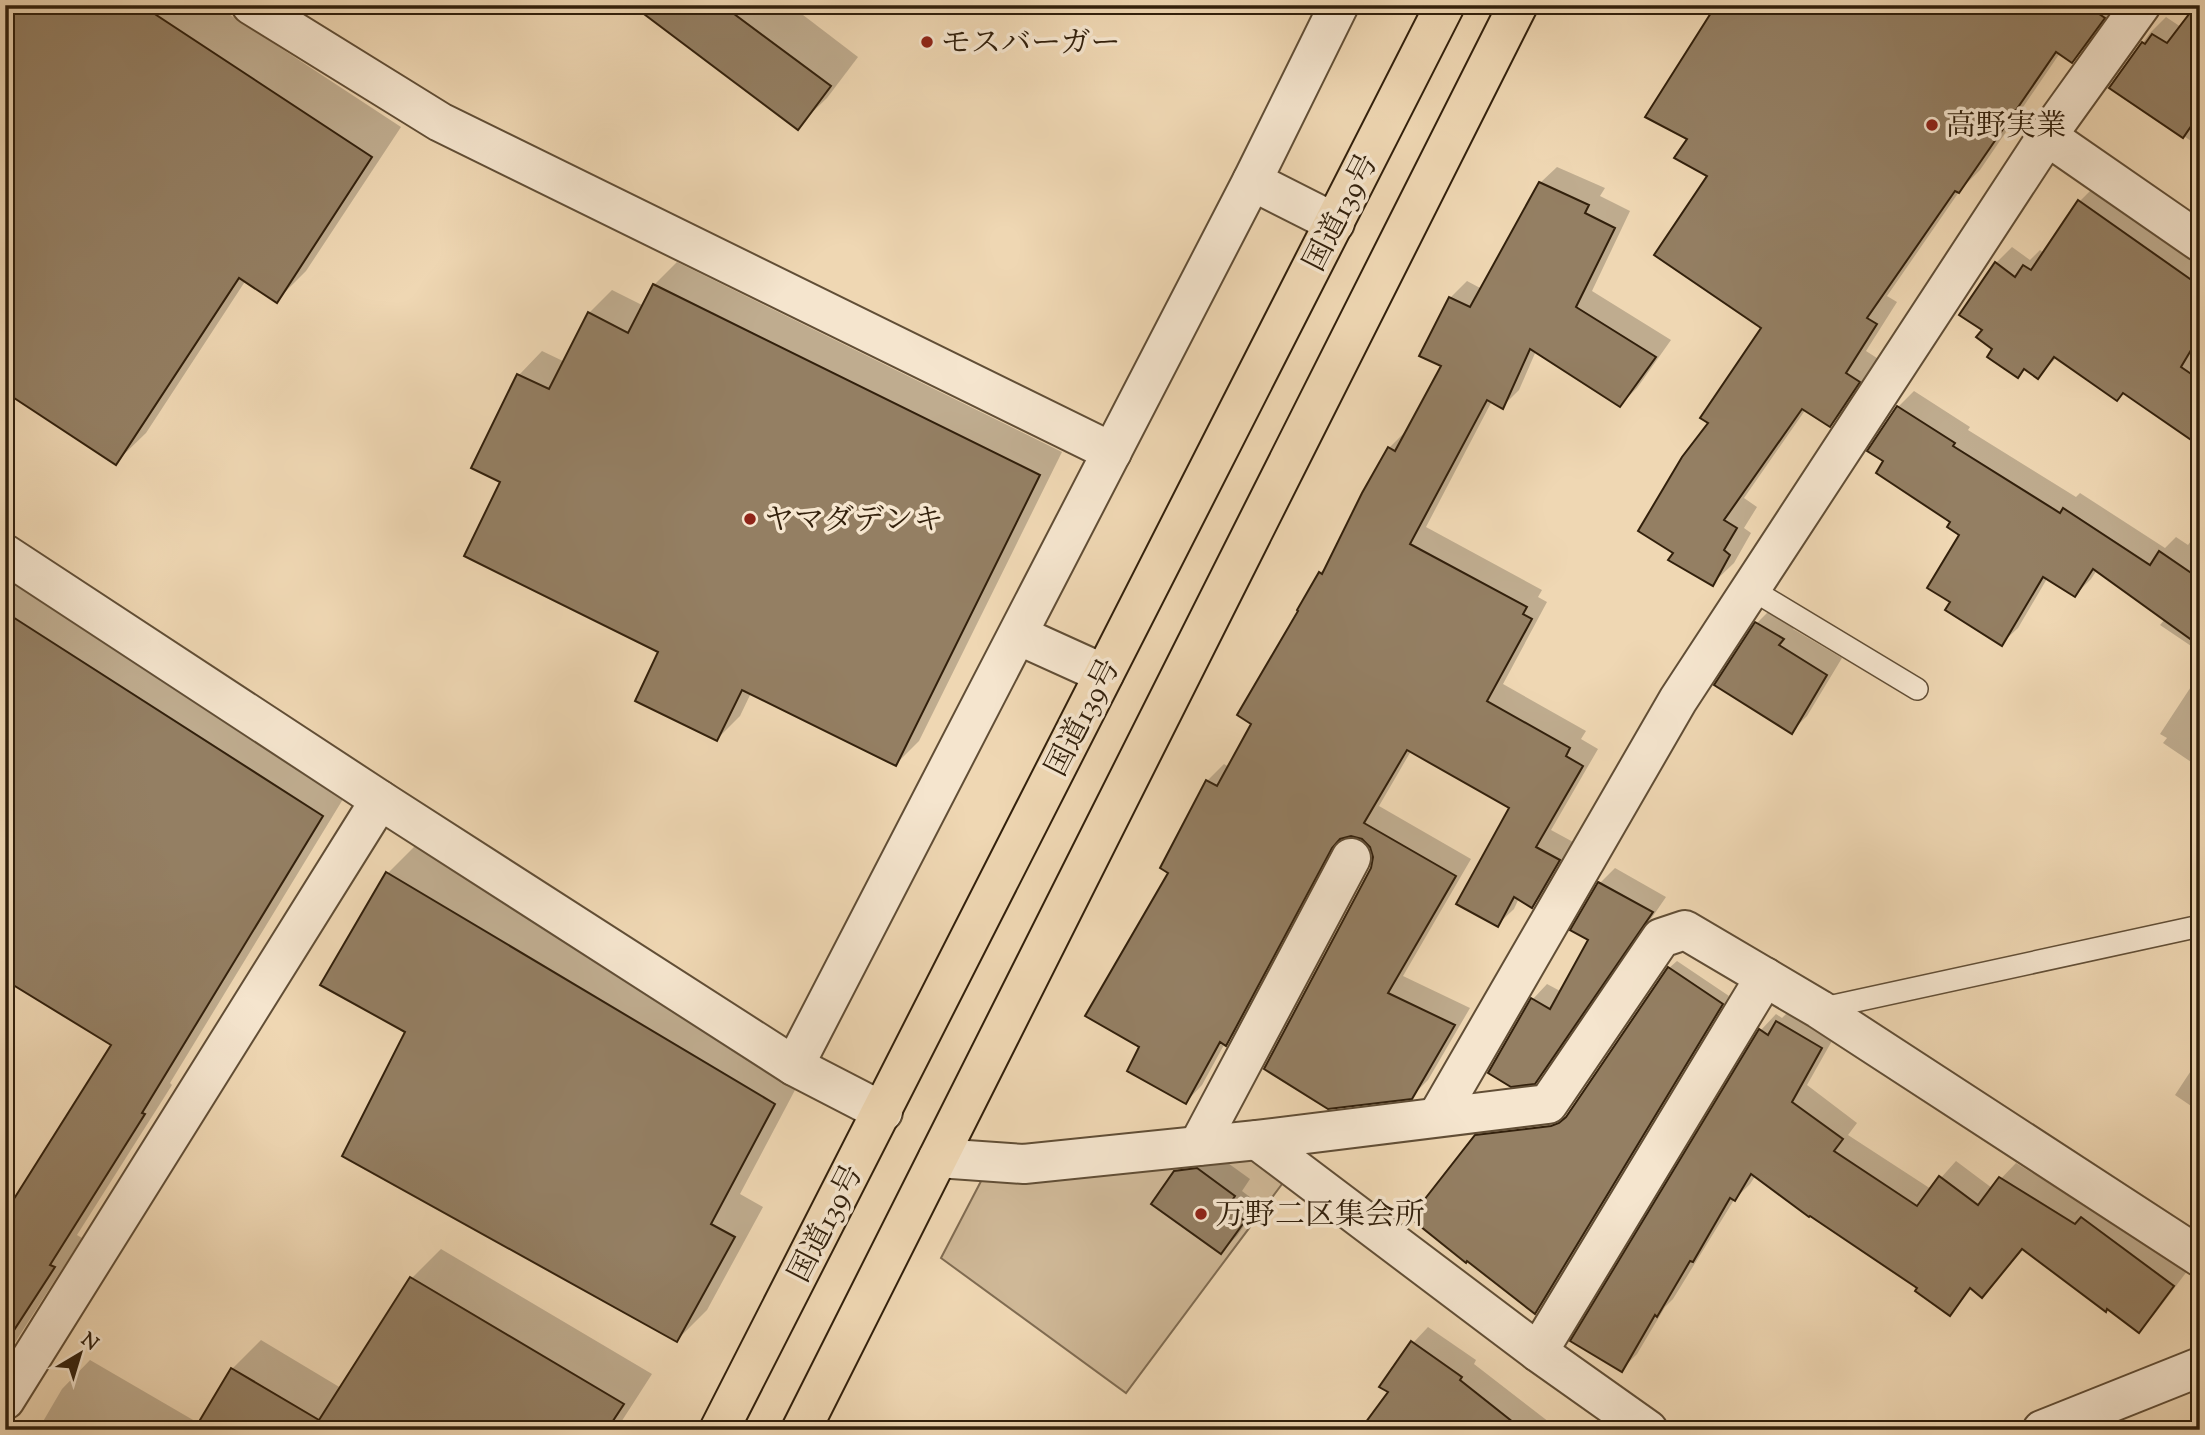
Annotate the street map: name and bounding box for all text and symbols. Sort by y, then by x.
place label: モスバーガー [941,23,1120,66]
marker: モスバーガー [919,34,935,50]
place label: 高野実業 [1946,106,2066,149]
marker: 高野実業 [1924,117,1940,133]
street label: 国道139号 [1294,147,1390,279]
place label: ヤマダデンキ [764,500,943,543]
marker: ヤマダデンキ [742,511,758,527]
street label: 国道139号 [1036,652,1132,784]
street label: 国道139号 [779,1158,875,1290]
place label: 万野二区集会所 [1215,1195,1425,1238]
marker: 万野二区集会所 [1193,1206,1209,1222]
north arrow [46,1320,116,1390]
text: N [75,1327,103,1358]

